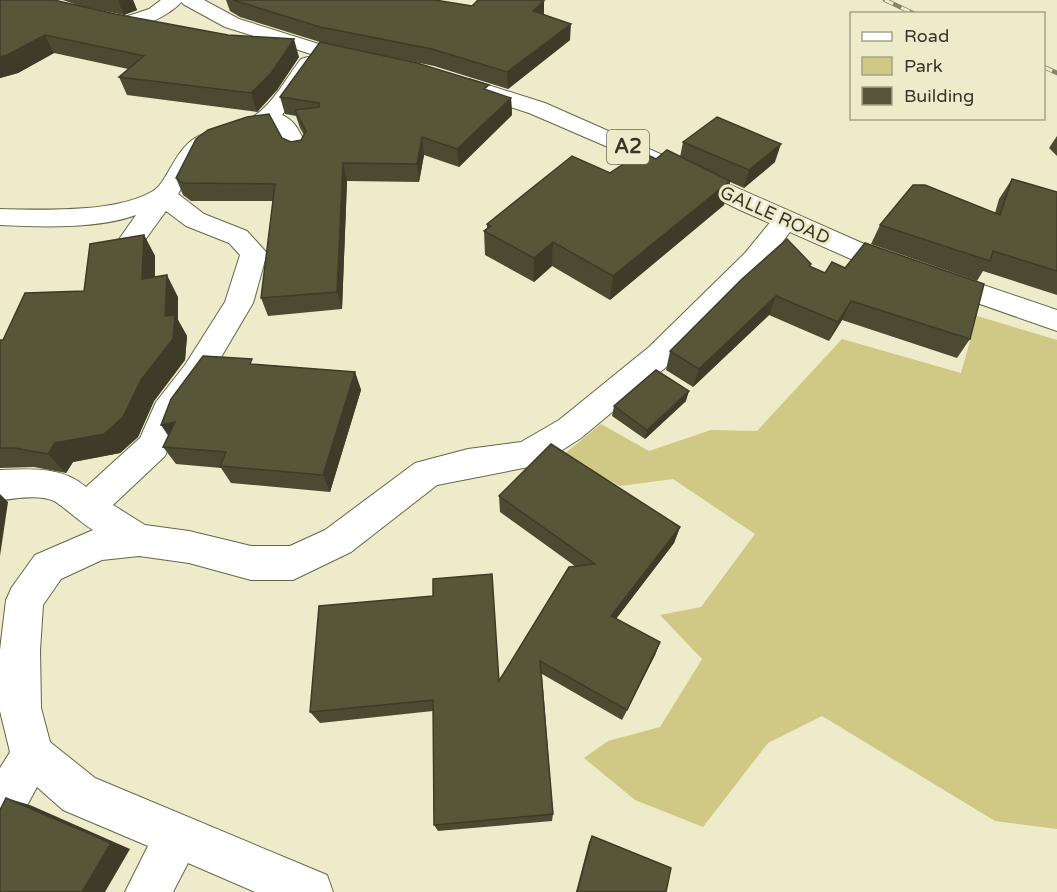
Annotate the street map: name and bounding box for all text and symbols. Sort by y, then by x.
legend [850,12,1045,120]
text: Road [904,25,949,47]
text: Park [904,55,943,77]
text: Building [904,85,974,107]
road number: A2 [607,130,649,164]
street label: GALLE ROAD [717,181,833,249]

